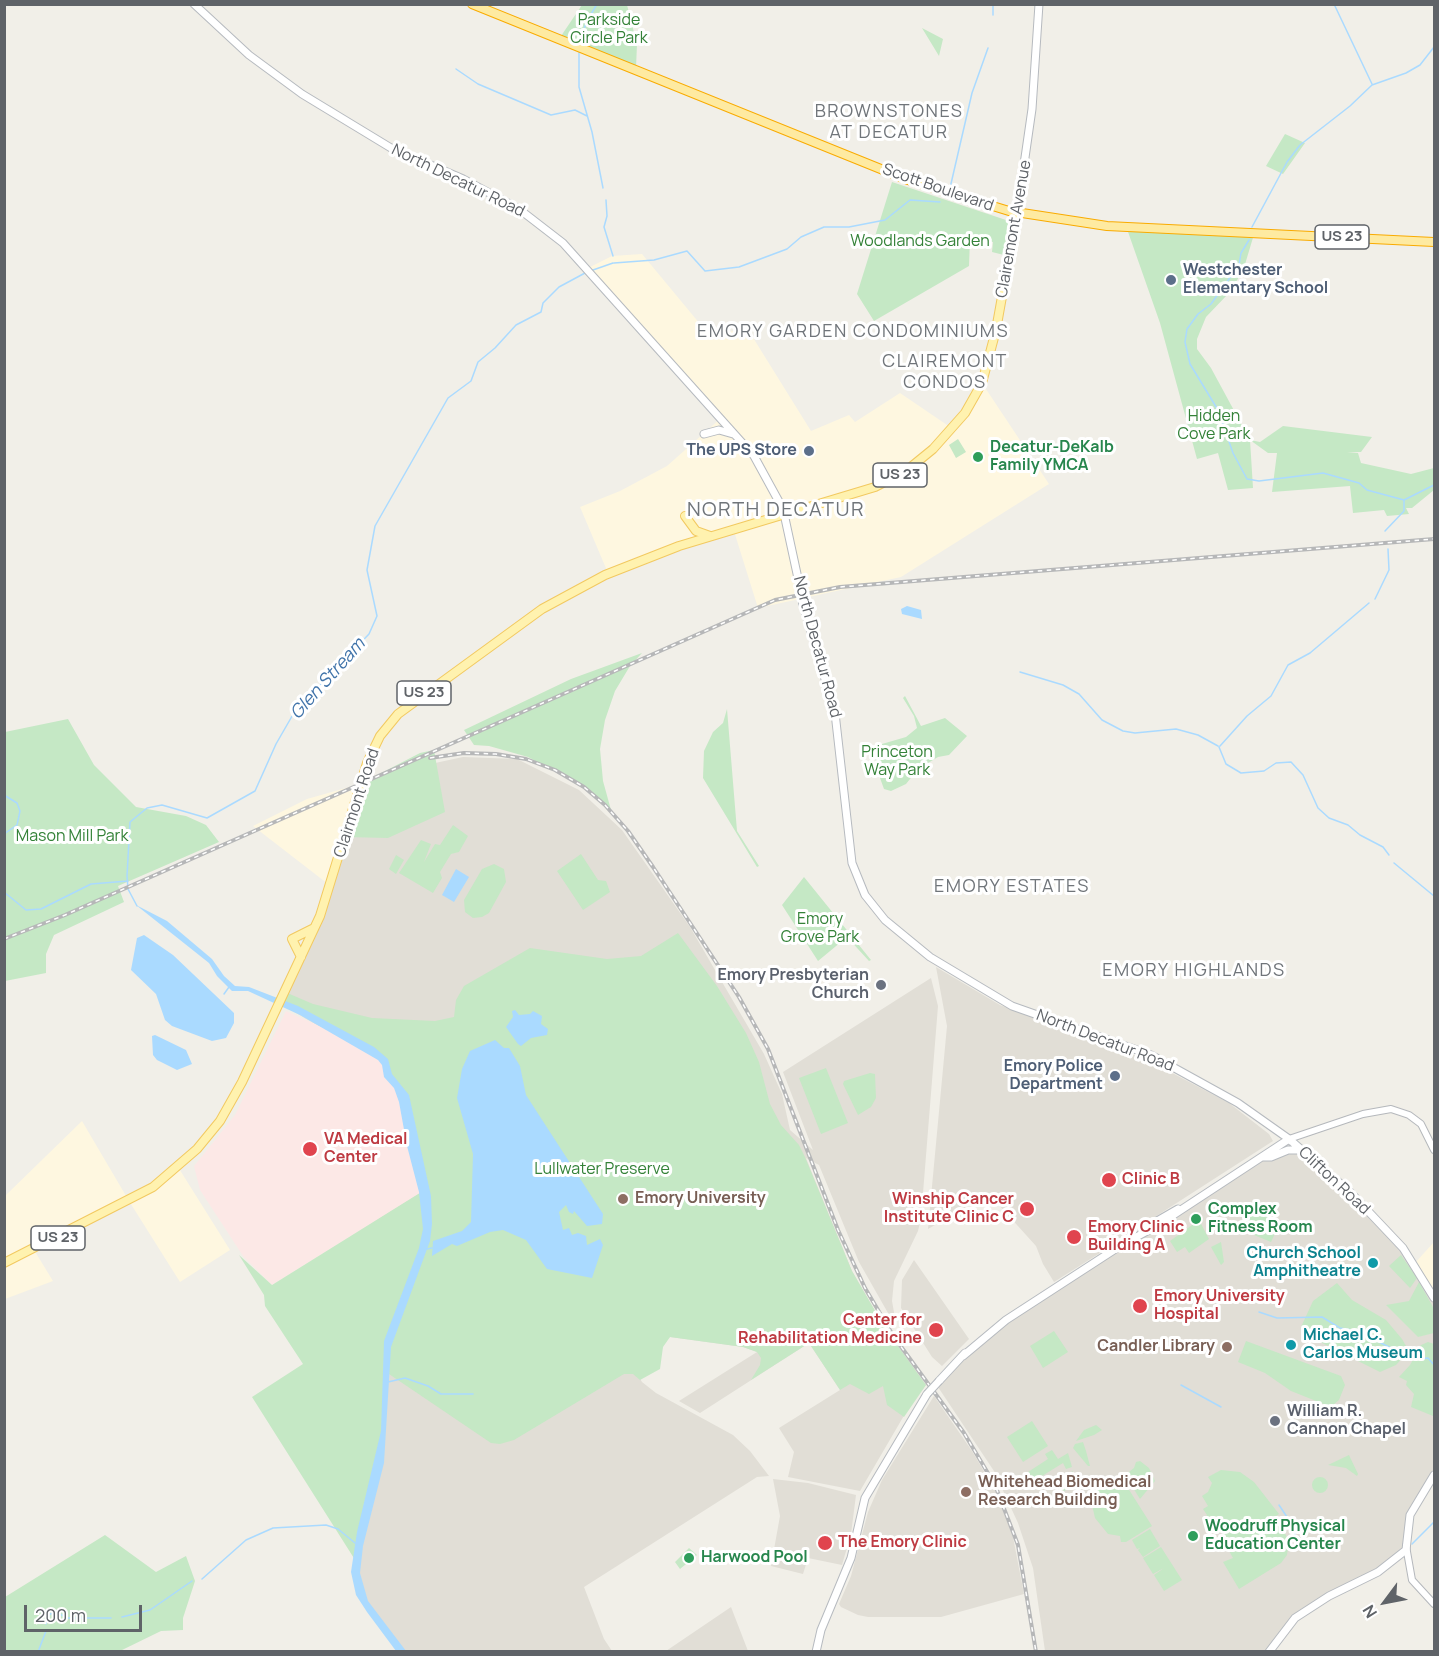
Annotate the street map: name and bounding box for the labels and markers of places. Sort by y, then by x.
place label: Westchester Elementary School [1183,261,1328,299]
marker: Westchester Elementary School [1164,273,1178,287]
place label: Decatur-DeKalb Family YMCA [990,438,1114,476]
place label: The UPS Store [686,441,797,461]
marker: The UPS Store [802,444,816,458]
marker: Decatur-DeKalb Family YMCA [971,450,985,464]
place label: Emory Presbyterian Church [717,966,869,1004]
marker: Emory Presbyterian Church [874,978,888,992]
place label: Emory Police Department [1004,1057,1103,1095]
marker: Emory Police Department [1108,1069,1122,1083]
place label: VA Medical Center [324,1130,408,1168]
marker: VA Medical Center [301,1140,319,1158]
place label: Clinic B [1122,1170,1180,1190]
marker: Clinic B [1100,1171,1118,1189]
place label: Emory University [635,1189,766,1209]
place label: Winship Cancer Institute Clinic C [884,1190,1014,1228]
marker: Emory University [616,1192,630,1206]
marker: Winship Cancer Institute Clinic C [1018,1200,1036,1218]
place label: Complex Fitness Room [1208,1200,1313,1238]
marker: Complex Fitness Room [1189,1212,1203,1226]
place label: Emory Clinic Building A [1088,1218,1184,1256]
marker: Emory Clinic Building A [1065,1228,1083,1246]
place label: Church School Amphitheatre [1247,1244,1361,1282]
marker: Church School Amphitheatre [1366,1256,1380,1270]
place label: Emory University Hospital [1154,1287,1285,1325]
marker: Emory University Hospital [1131,1297,1149,1315]
place label: Center for Rehabilitation Medicine [738,1311,922,1349]
marker: Center for Rehabilitation Medicine [927,1321,945,1339]
place label: Michael C. Carlos Museum [1303,1326,1423,1364]
place label: Candler Library [1097,1337,1215,1357]
marker: Michael C. Carlos Museum [1284,1338,1298,1352]
marker: Candler Library [1220,1340,1234,1354]
place label: William R. Cannon Chapel [1287,1402,1406,1440]
marker: William R. Cannon Chapel [1268,1414,1282,1428]
place label: Whitehead Biomedical Research Building [978,1473,1151,1511]
marker: Whitehead Biomedical Research Building [959,1485,973,1499]
place label: Woodruff Physical Education Center [1205,1517,1345,1555]
marker: Woodruff Physical Education Center [1186,1529,1200,1543]
place label: The Emory Clinic [838,1533,967,1553]
marker: The Emory Clinic [816,1534,834,1552]
place label: Harwood Pool [701,1548,808,1568]
marker: Harwood Pool [682,1551,696,1565]

